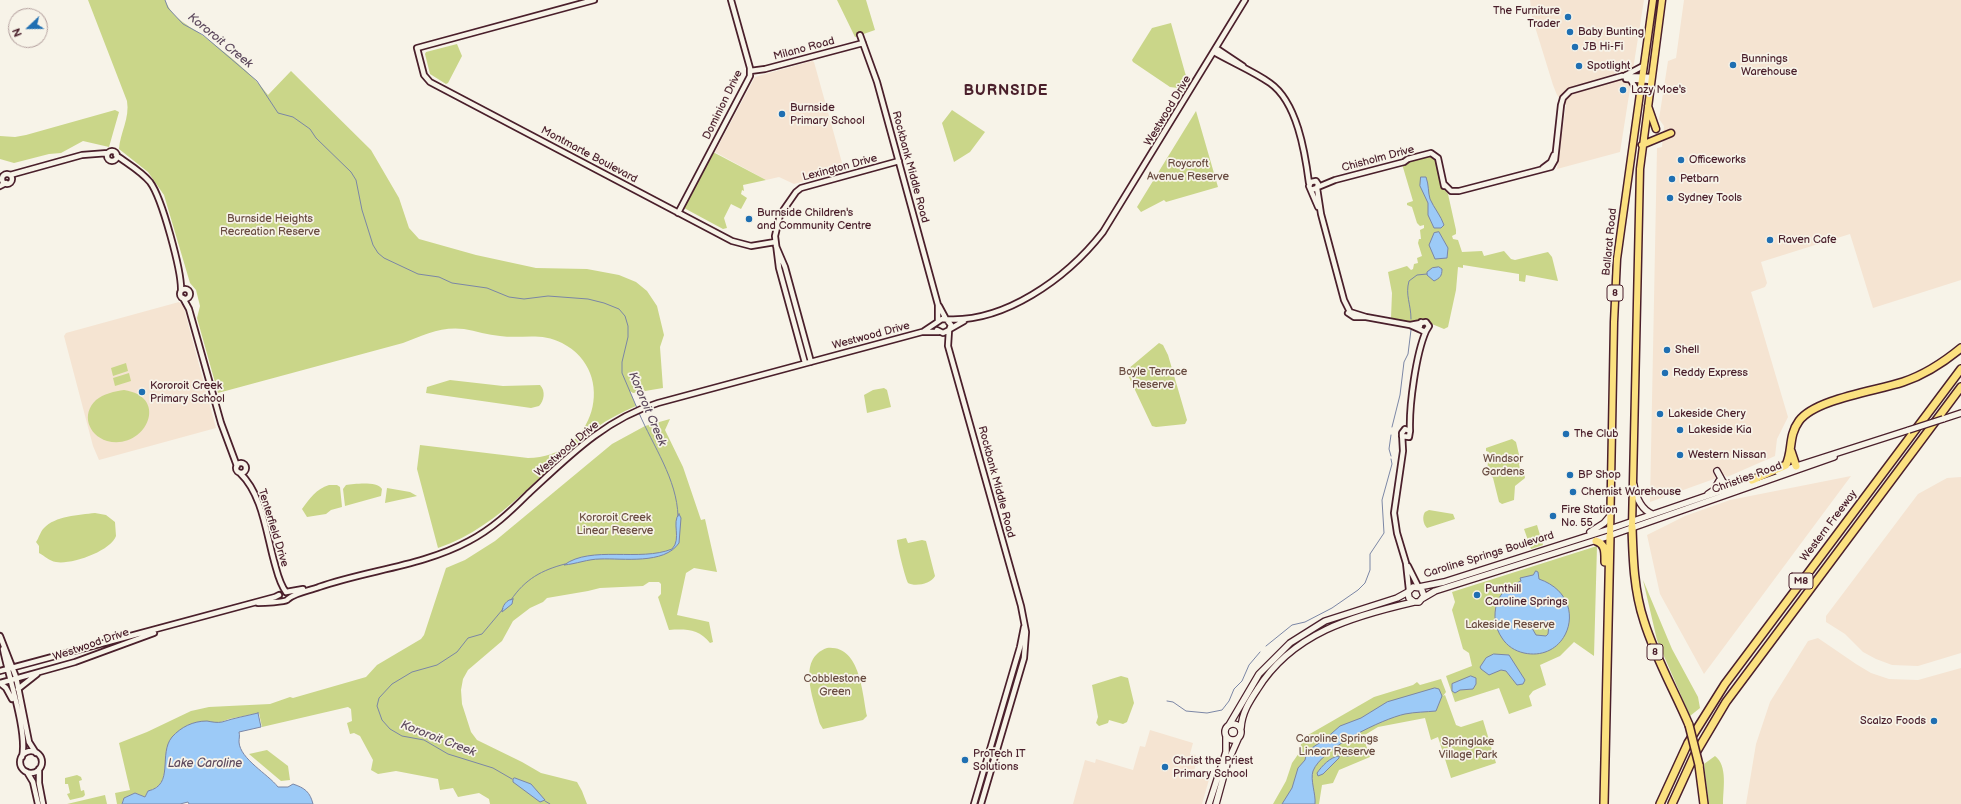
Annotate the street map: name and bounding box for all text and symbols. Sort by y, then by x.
place label: The Furniture Trader [1493,4,1560,30]
north arrow [8,8,48,48]
water label: Kororoit Creek [185,10,255,72]
marker: The Furniture Trader [1563,12,1573,22]
place label: Baby Bunting [1578,25,1644,39]
text: N [10,26,25,39]
marker: Baby Bunting [1565,27,1575,37]
street label: Milano Road [772,35,836,63]
place label: JB Hi-Fi [1583,40,1623,54]
marker: JB Hi-Fi [1570,42,1580,52]
place label: Bunnings Warehouse [1741,52,1797,78]
place label: Spotlight [1587,59,1630,73]
marker: Bunnings Warehouse [1728,60,1738,70]
marker: Spotlight [1574,61,1584,71]
street label: Dominion Drive [700,68,746,142]
street label: Westwood Drive [1142,73,1194,149]
district label: BURNSIDE [963,82,1049,100]
place label: Lazy Moe's [1631,83,1686,97]
marker: Lazy Moe's [1618,85,1628,95]
place label: Burnside Primary School [790,101,865,127]
marker: Burnside Primary School [777,109,787,119]
street label: Rockbank Middle Road [889,110,931,224]
street label: Montmarte Boulevard [539,124,639,186]
street label: Chisholm Drive [1340,143,1416,175]
street label: Lexington Drive [801,152,879,184]
place label: Officeworks [1689,153,1746,167]
marker: Officeworks [1676,155,1686,165]
park label: Roycroft Avenue Reserve [1147,157,1229,183]
place label: Petbarn [1680,172,1719,186]
marker: Petbarn [1667,174,1677,184]
place label: Sydney Tools [1678,191,1742,205]
marker: Sydney Tools [1665,193,1675,203]
place label: Burnside Children's and Community Centre [757,206,871,232]
street label: Ballarat Road [1600,208,1620,276]
park label: Burnside Heights Recreation Reserve [220,212,320,238]
marker: Burnside Children's and Community Centre [744,214,754,224]
place label: Raven Cafe [1778,233,1836,247]
marker: Raven Cafe [1765,235,1775,245]
road number: 8 [1607,285,1623,301]
street label: Westwood Drive [831,319,911,353]
place label: Shell [1675,343,1699,357]
marker: Shell [1662,345,1672,355]
park label: Boyle Terrace Reserve [1119,365,1187,391]
place label: Reddy Express [1673,366,1748,380]
marker: Reddy Express [1660,368,1670,378]
water label: Kororoit Creek [625,370,669,448]
place label: Kororoit Creek Primary School [150,379,225,405]
marker: Kororoit Creek Primary School [137,387,147,397]
place label: Lakeside Chery [1668,407,1746,421]
marker: Lakeside Chery [1655,409,1665,419]
street label: Westwood Drive [532,418,602,480]
place label: Lakeside Kia [1688,423,1752,437]
street label: Rockbank Middle Road [975,425,1017,539]
marker: Lakeside Kia [1675,425,1685,435]
place label: The Club [1574,427,1618,441]
marker: The Club [1561,429,1571,439]
place label: Western Nissan [1688,448,1766,462]
marker: Western Nissan [1675,450,1685,460]
park label: Windsor Gardens [1482,452,1524,478]
street label: Christies Road [1710,459,1784,497]
place label: BP Shop [1578,468,1621,482]
marker: BP Shop [1565,470,1575,480]
place label: Chemist Warehouse [1581,485,1681,499]
street label: Tenterfield Drive [255,487,291,569]
marker: Chemist Warehouse [1568,487,1578,497]
street label: Western Freeway [1798,488,1860,564]
place label: Fire Station No. 55 [1561,503,1618,529]
park label: Kororoit Creek Linear Reserve [577,511,653,537]
marker: Fire Station No. 55 [1548,511,1558,521]
street label: Caroline Springs Boulevard [1422,529,1556,581]
road number: M8 [1789,573,1813,589]
place label: Punthill Caroline Springs [1485,582,1567,608]
marker: Punthill Caroline Springs [1472,590,1482,600]
park label: Lakeside Reserve [1465,618,1555,632]
street label: Westwood Drive [51,626,131,664]
road number: 8 [1647,644,1663,660]
park label: Cobblestone Green [804,672,866,698]
place label: Scalzo Foods [1860,714,1926,728]
marker: Scalzo Foods [1929,716,1939,726]
water label: Kororoit Creek [398,718,478,760]
park label: Caroline Springs Linear Reserve [1296,732,1378,758]
park label: Springlake Village Park [1439,735,1497,761]
place label: ProTech IT Solutions [973,747,1026,773]
place label: Christ the Priest Primary School [1173,754,1253,780]
marker: ProTech IT Solutions [960,755,970,765]
water label: Lake Caroline [168,757,242,771]
marker: Christ the Priest Primary School [1160,762,1170,772]

